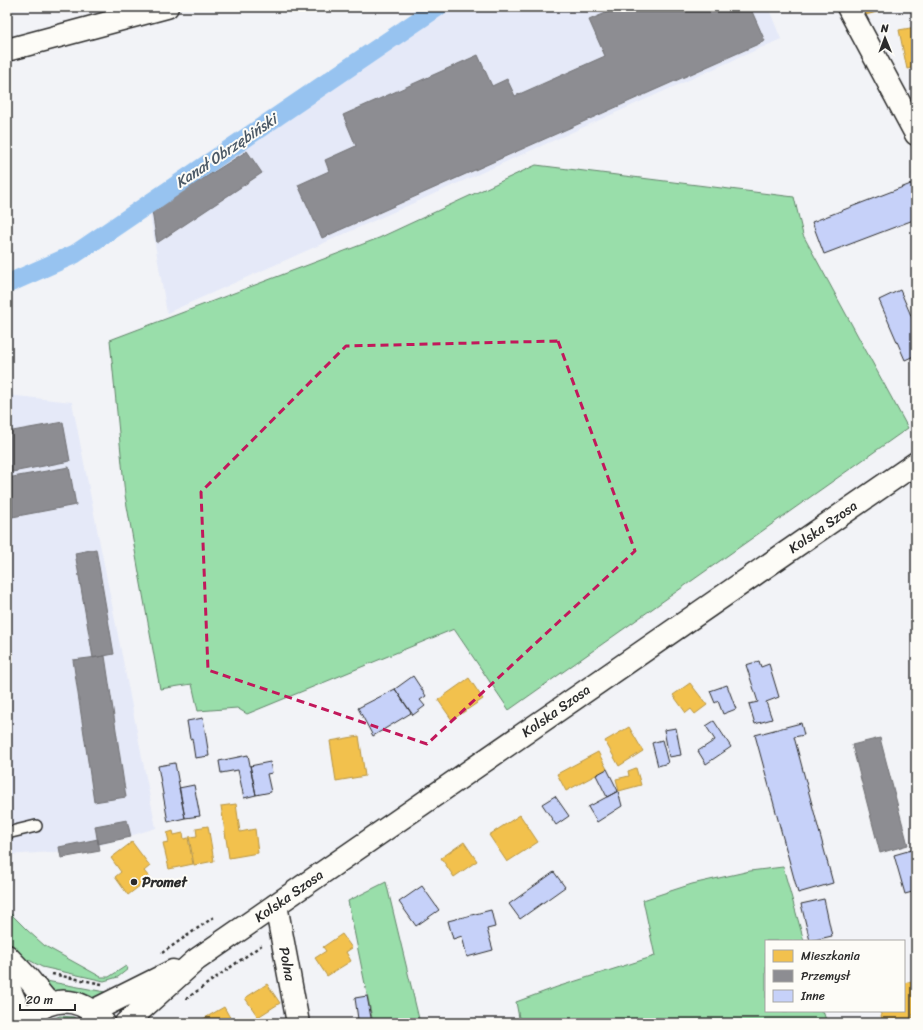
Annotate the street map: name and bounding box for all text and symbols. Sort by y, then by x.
north arrow [865,18,905,58]
text: N [880,19,889,38]
water label: Kanał Obrzębiński [170,106,285,195]
street label: Kolska Szosa [783,494,863,560]
street label: Kolska Szosa [516,678,596,744]
street label: Kolska Szosa [249,863,329,929]
place label: Promet [142,870,188,895]
marker: Promet [129,877,139,887]
legend [765,940,905,1012]
street label: Polna [271,945,303,984]
text: Mieszkania [801,945,861,967]
text: Przemysł [801,965,851,987]
text: Inne [800,985,825,1007]
scale bar [20,986,75,1012]
text: 20 m [26,989,53,1011]

